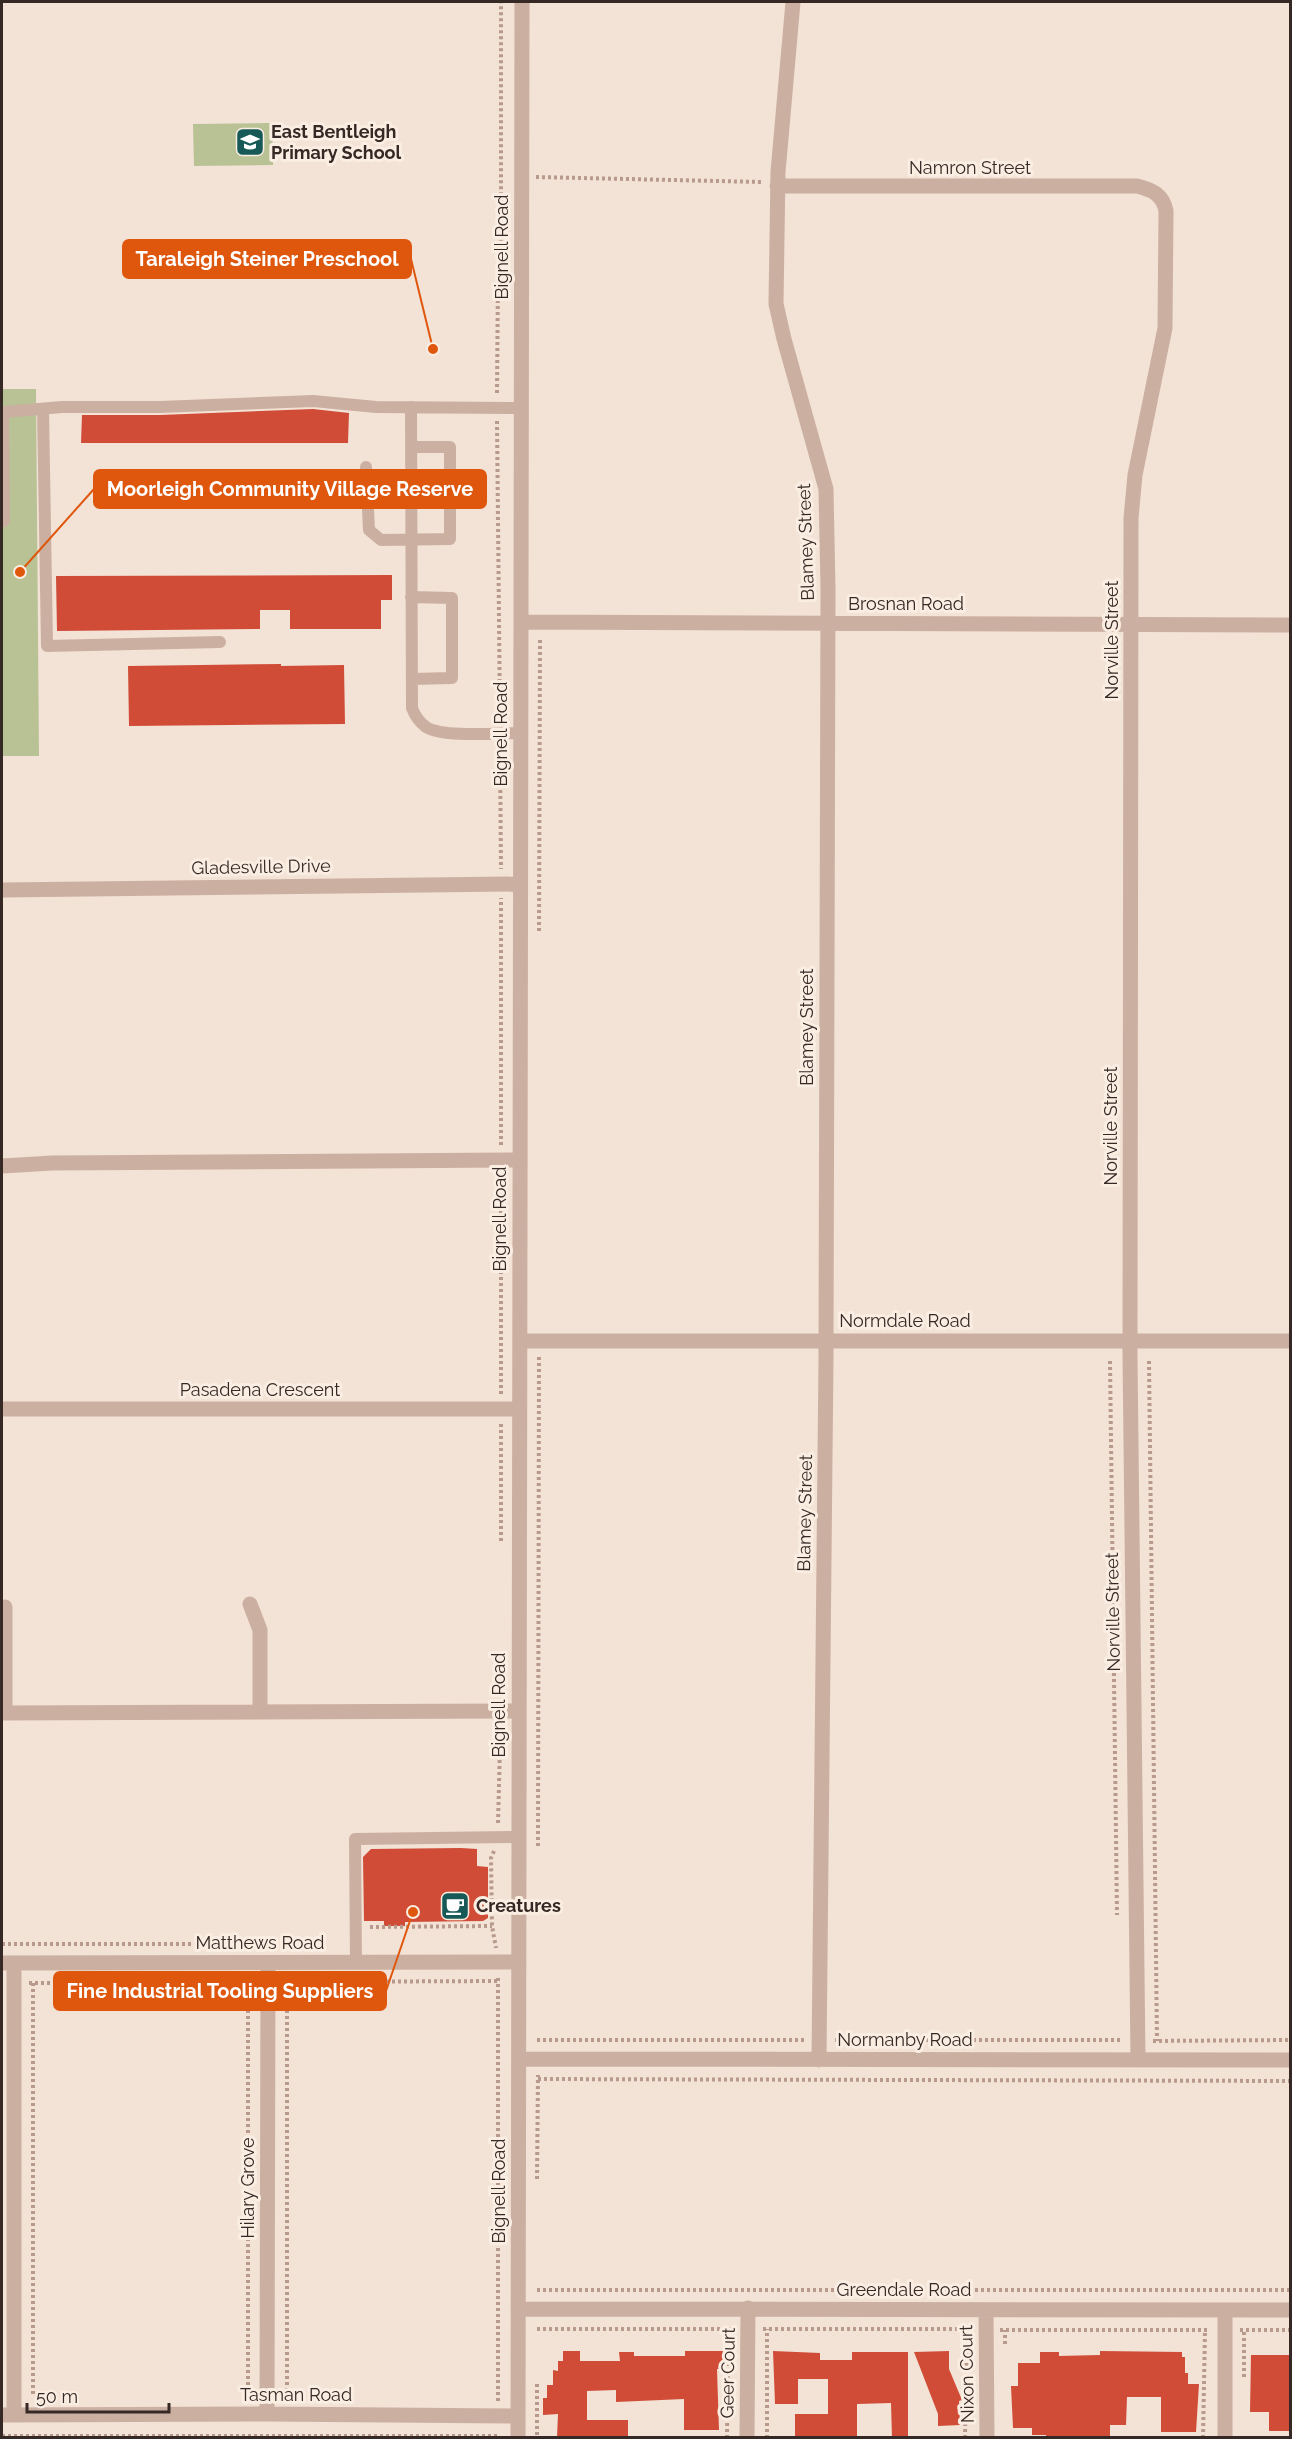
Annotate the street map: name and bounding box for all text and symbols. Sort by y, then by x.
place label: East Bentleigh Primary School [271,121,401,163]
school or university icon: East Bentleigh Primary School [234,126,266,158]
street label: Namron Street [909,157,1031,178]
street label: Bignell Road [491,194,512,300]
callout: Taraleigh Steiner Preschool [123,240,411,278]
text: Taraleigh Steiner Preschool [136,247,399,271]
callout: Moorleigh Community Village Reserve [94,470,486,508]
text: Moorleigh Community Village Reserve [107,477,473,501]
street label: Blamey Street [793,483,818,601]
street label: Norville Street [1101,580,1122,700]
street label: Brosnan Road [848,593,964,614]
street label: Bignell Road [490,681,511,787]
street label: Gladesville Drive [191,855,331,878]
street label: Blamey Street [796,968,817,1086]
street label: Norville Street [1100,1066,1121,1186]
street label: Bignell Road [489,1166,510,1272]
street label: Normdale Road [839,1310,971,1331]
street label: Pasadena Crescent [180,1379,340,1400]
street label: Blamey Street [793,1454,816,1572]
street label: Norville Street [1101,1552,1124,1672]
street label: Bignell Road [488,1652,509,1758]
cafe icon: Creatures [439,1890,471,1922]
place label: Creatures [476,1895,561,1916]
street label: Matthews Road [195,1932,325,1953]
callout: Fine Industrial Tooling Suppliers [54,1972,386,2010]
text: Fine Industrial Tooling Suppliers [67,1979,374,2003]
street label: Normanby Road [837,2029,973,2050]
street label: Hilary Grove [237,2137,258,2239]
street label: Bignell Road [488,2138,509,2244]
street label: Greendale Road [837,2279,971,2300]
street label: Nixon Court [955,2325,978,2423]
street label: Geer Court [716,2328,739,2418]
scale bar [27,2376,170,2414]
street label: Tasman Road [240,2384,352,2405]
text: 50 m [36,2386,78,2407]

